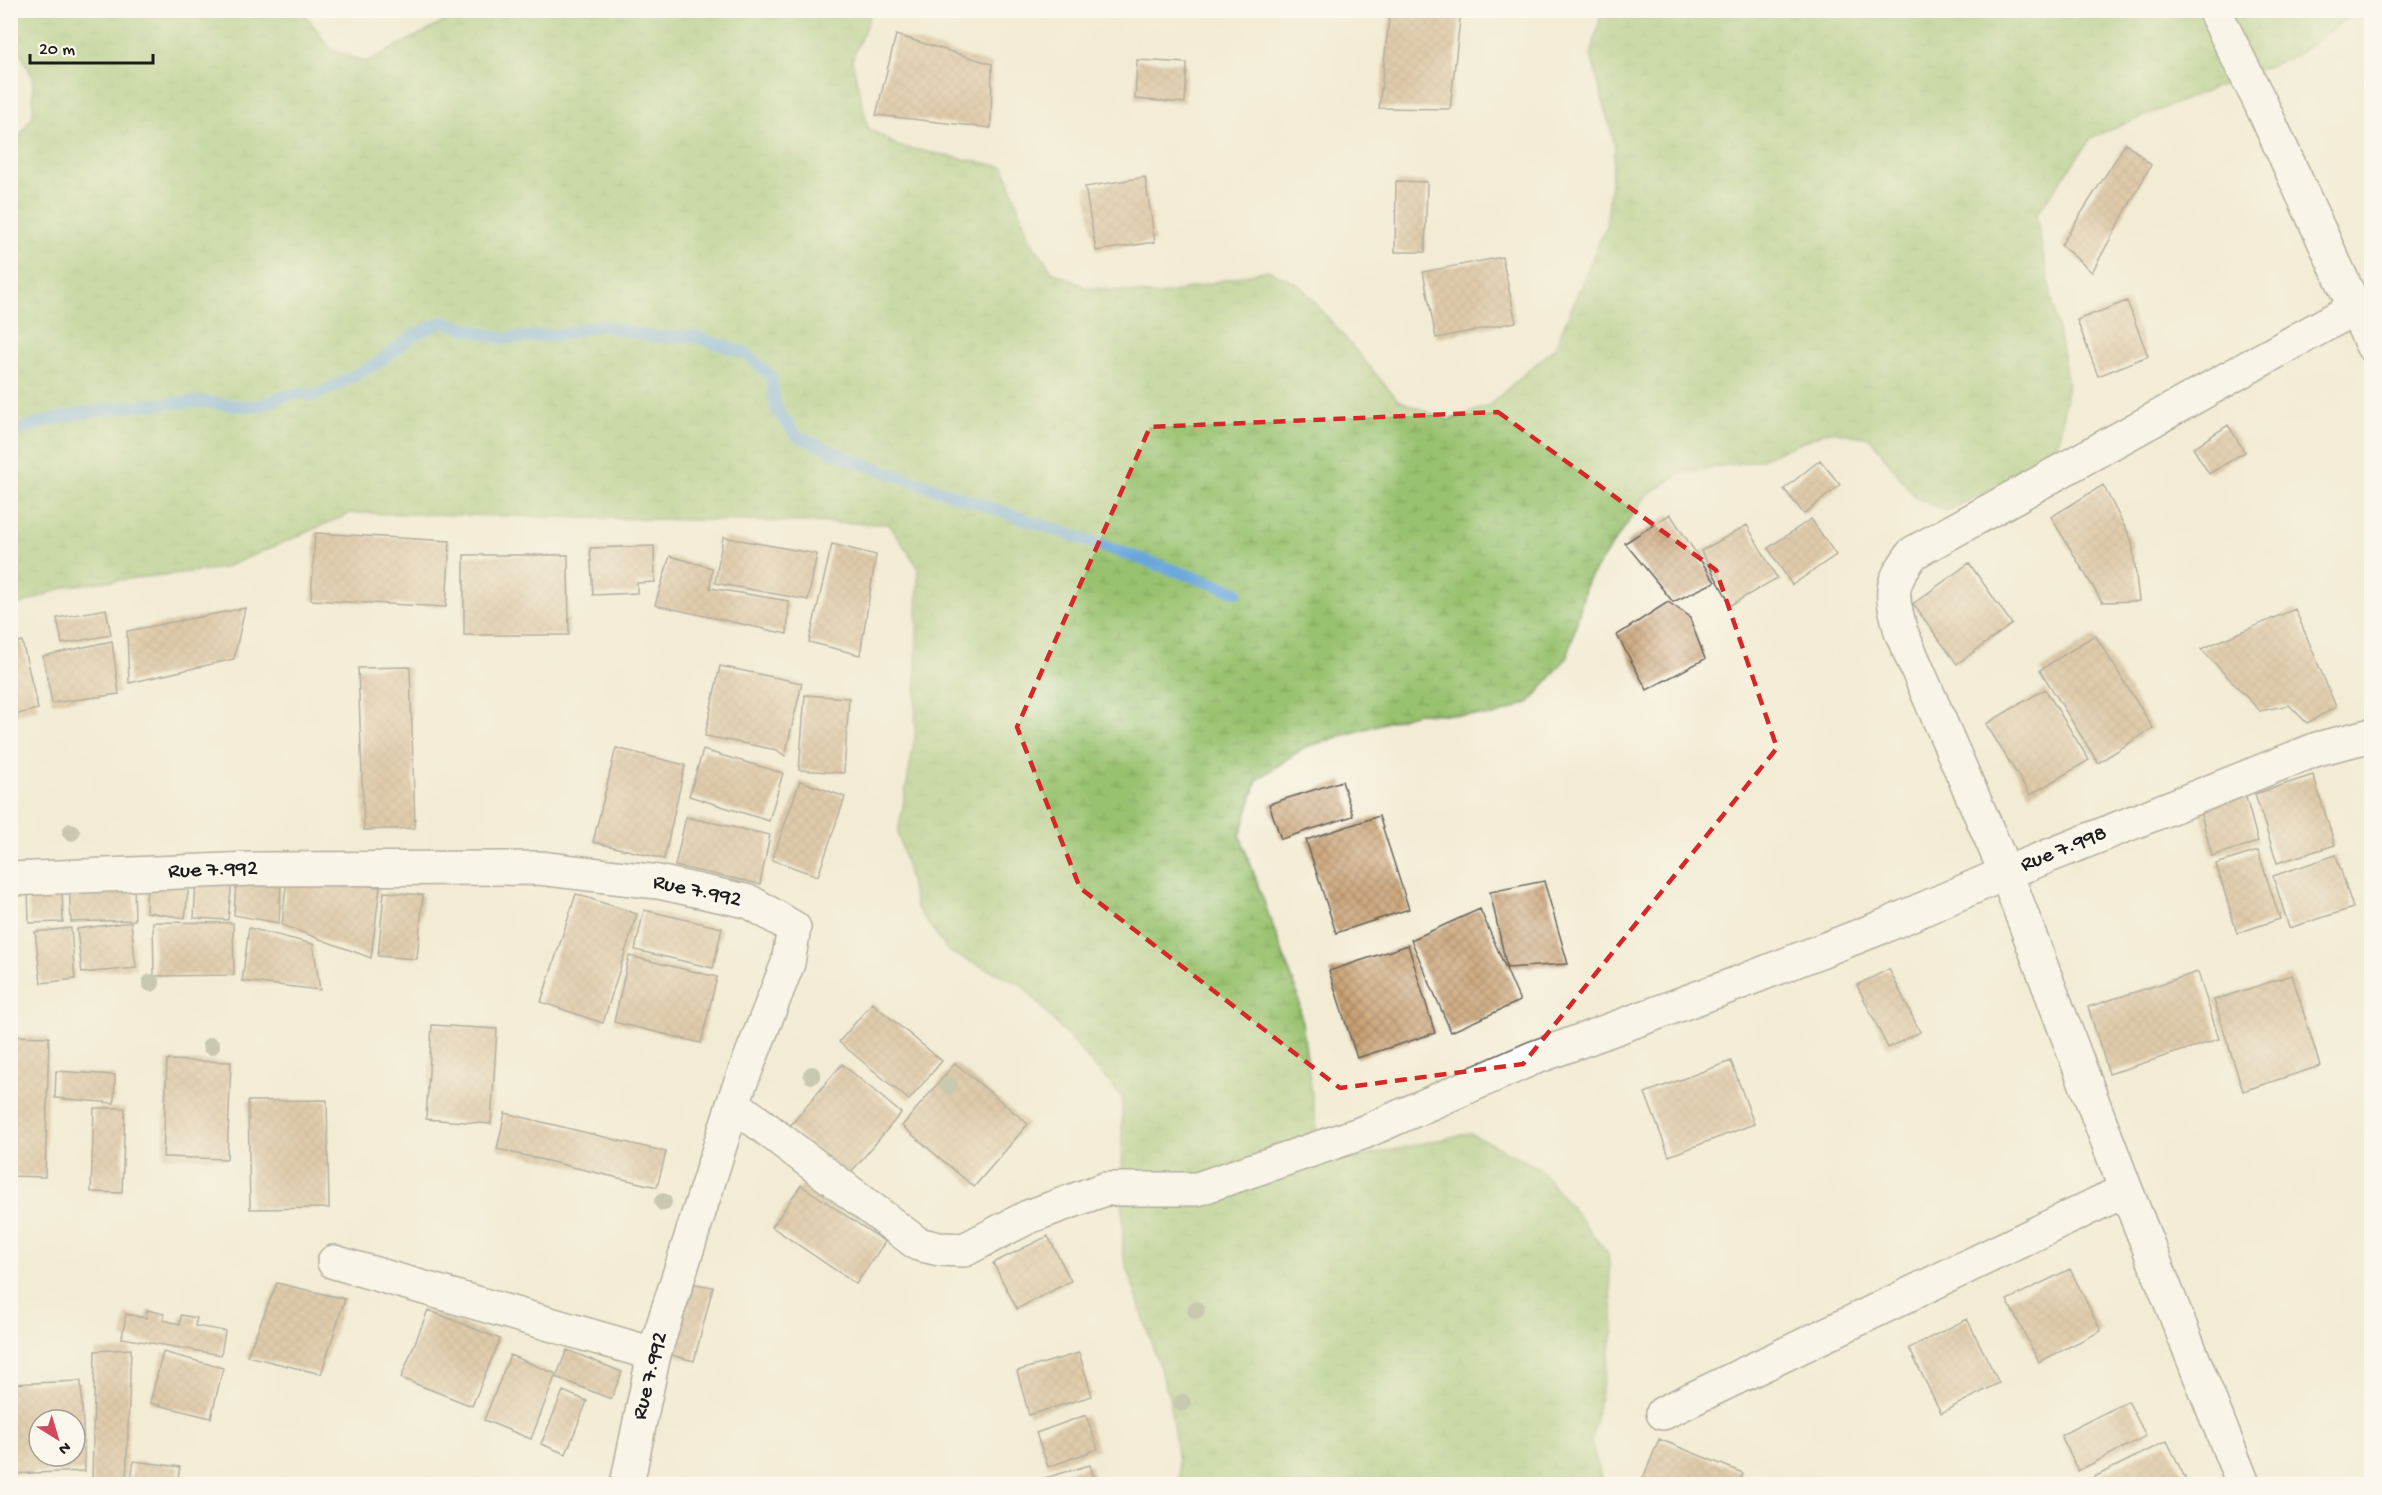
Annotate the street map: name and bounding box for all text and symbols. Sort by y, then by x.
scale bar [30,27,153,65]
text: 20 m [39,40,75,61]
street label: Rue 7.998 [2017,821,2111,879]
street label: Rue 7.992 [168,856,258,886]
street label: Rue 7.992 [650,870,744,914]
street label: Rue 7.992 [628,1329,675,1423]
north arrow [27,1408,87,1468]
text: N [54,1436,74,1458]

